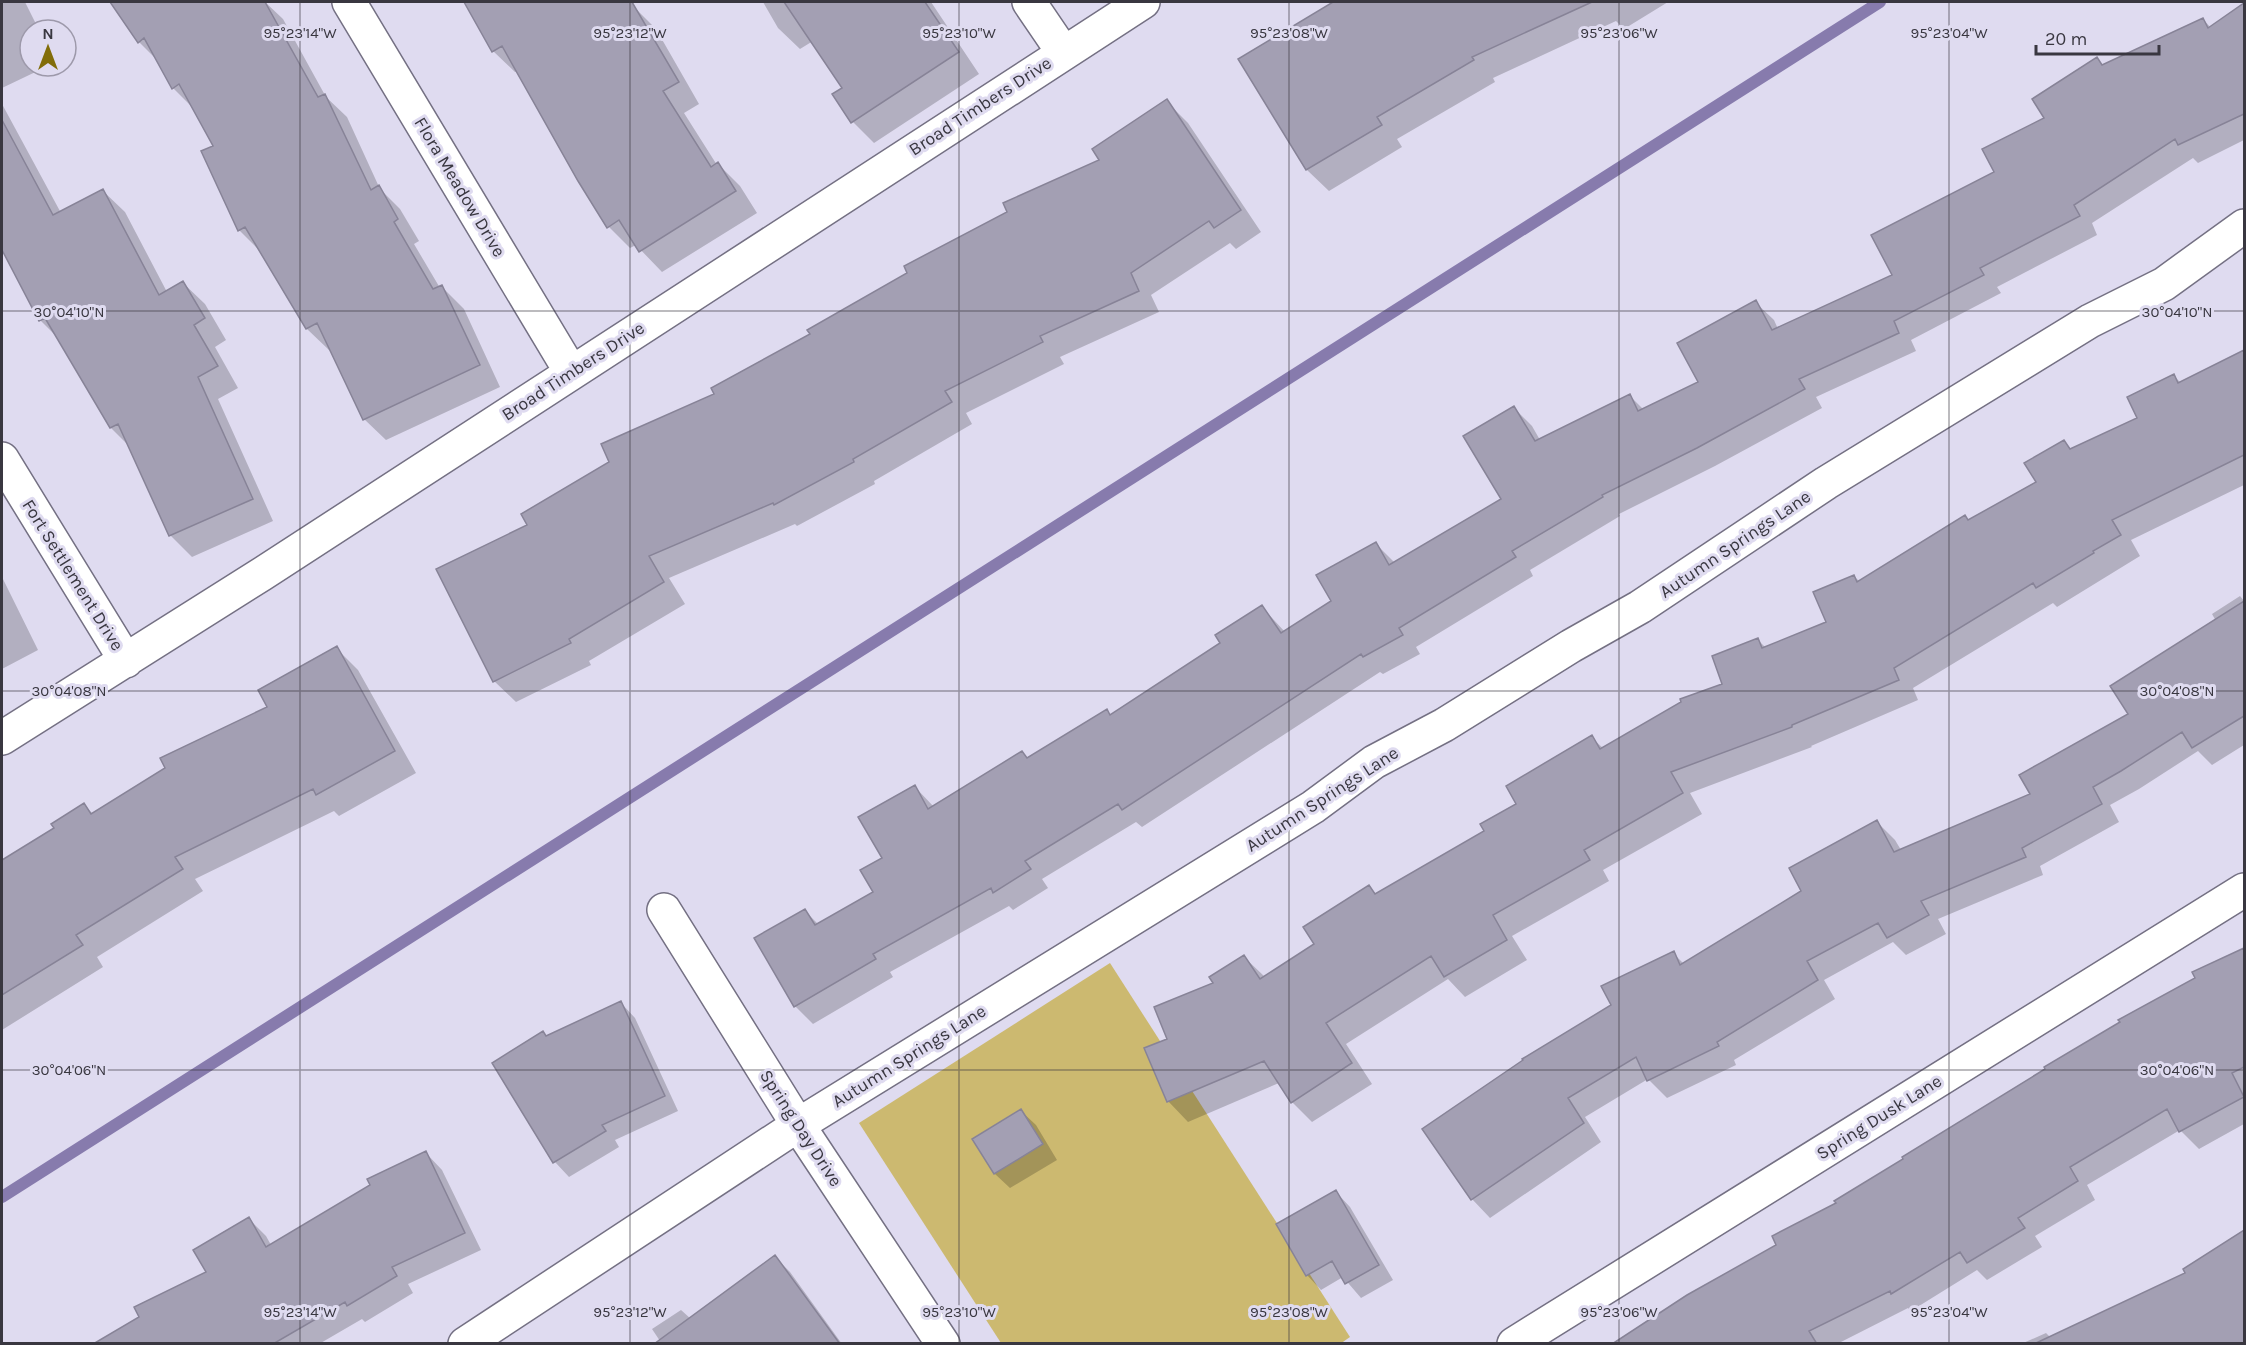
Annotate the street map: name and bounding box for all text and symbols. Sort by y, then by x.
north arrow [18,18,78,78]
scale bar [2036,18,2159,56]
text: N [42,24,54,43]
text: 95°23'14"W [263,24,337,42]
text: 95°23'12"W [593,24,667,42]
text: 95°23'10"W [922,24,996,42]
text: 95°23'08"W [1250,24,1329,42]
text: 95°23'06"W [1580,24,1658,42]
text: 95°23'04"W [1910,24,1988,42]
text: 20 m [2045,28,2087,50]
street label: Broad Timbers Drive [904,52,1056,160]
street label: Flora Meadow Drive [410,113,510,261]
text: 30°04'10"N [34,303,104,321]
text: 30°04'10"N [2142,303,2212,321]
street label: Broad Timbers Drive [497,317,649,425]
street label: Autumn Springs Lane [1655,485,1815,603]
street label: Fort Settlement Drive [17,495,129,655]
text: 30°04'08"N [31,682,107,700]
text: 30°04'08"N [2139,682,2215,700]
street label: Autumn Springs Lane [1242,741,1402,857]
street label: Autumn Springs Lane [828,1000,990,1112]
text: 30°04'06"N [32,1061,106,1079]
text: 30°04'06"N [2140,1061,2214,1079]
street label: Spring Day Drive [755,1065,847,1191]
street label: Spring Dusk Lane [1812,1070,1946,1164]
text: 95°23'14"W [263,1303,337,1321]
text: 95°23'12"W [593,1303,667,1321]
text: 95°23'10"W [922,1303,996,1321]
text: 95°23'08"W [1250,1303,1329,1321]
text: 95°23'06"W [1580,1303,1658,1321]
text: 95°23'04"W [1910,1303,1988,1321]

